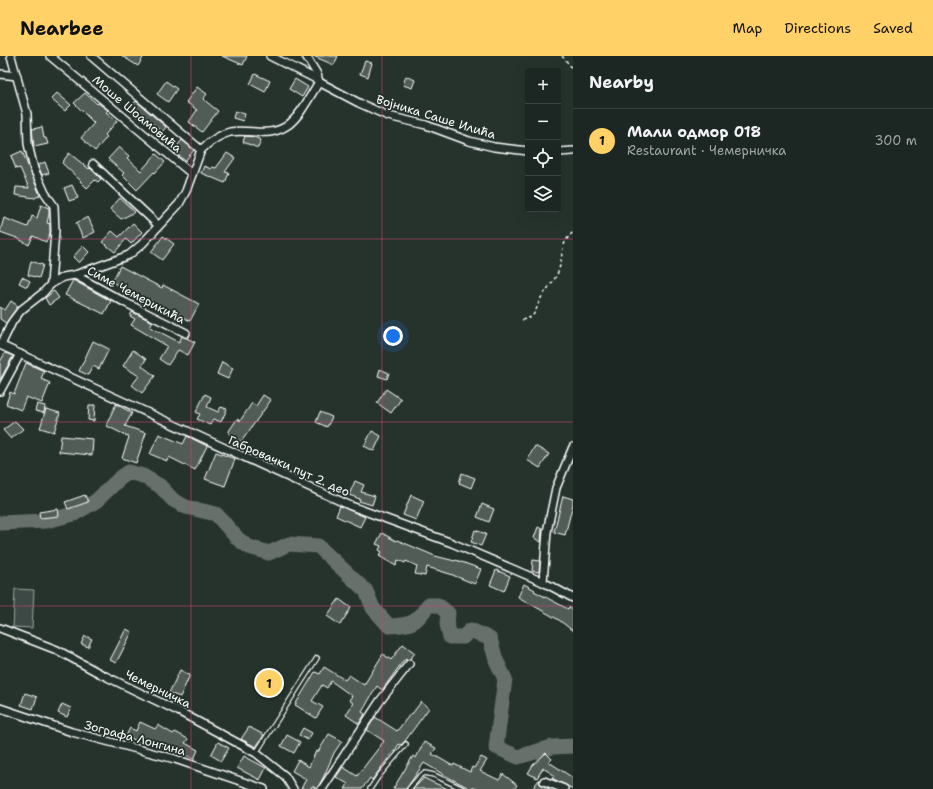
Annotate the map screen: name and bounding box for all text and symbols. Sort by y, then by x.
text: Nearbee [20,16,104,41]
text: Map [733,19,763,37]
text: Directions [785,19,851,37]
text: Saved [873,19,913,37]
map controls [525,68,561,212]
button: + [525,68,561,104]
text: Nearby [589,71,654,93]
street label: Моше Шоамовића [89,72,185,156]
street label: Војника Саше Илића [374,91,498,143]
button: − [525,104,561,140]
text: Мали одмор 018 [627,122,761,142]
text: 1 [599,132,605,149]
text: 300 m [874,132,917,149]
button: locate [525,140,561,176]
text: Restaurant · Чемерничка [627,142,786,159]
button: layers [525,176,561,212]
street label: Симе Чемерикића [84,262,188,328]
your location [383,326,403,346]
street label: Габровачки пут 2. део [226,432,352,500]
street label: Чемерничка [122,666,194,712]
pin: 1 [256,668,282,698]
street label: Зографа Лонгина [83,717,188,759]

